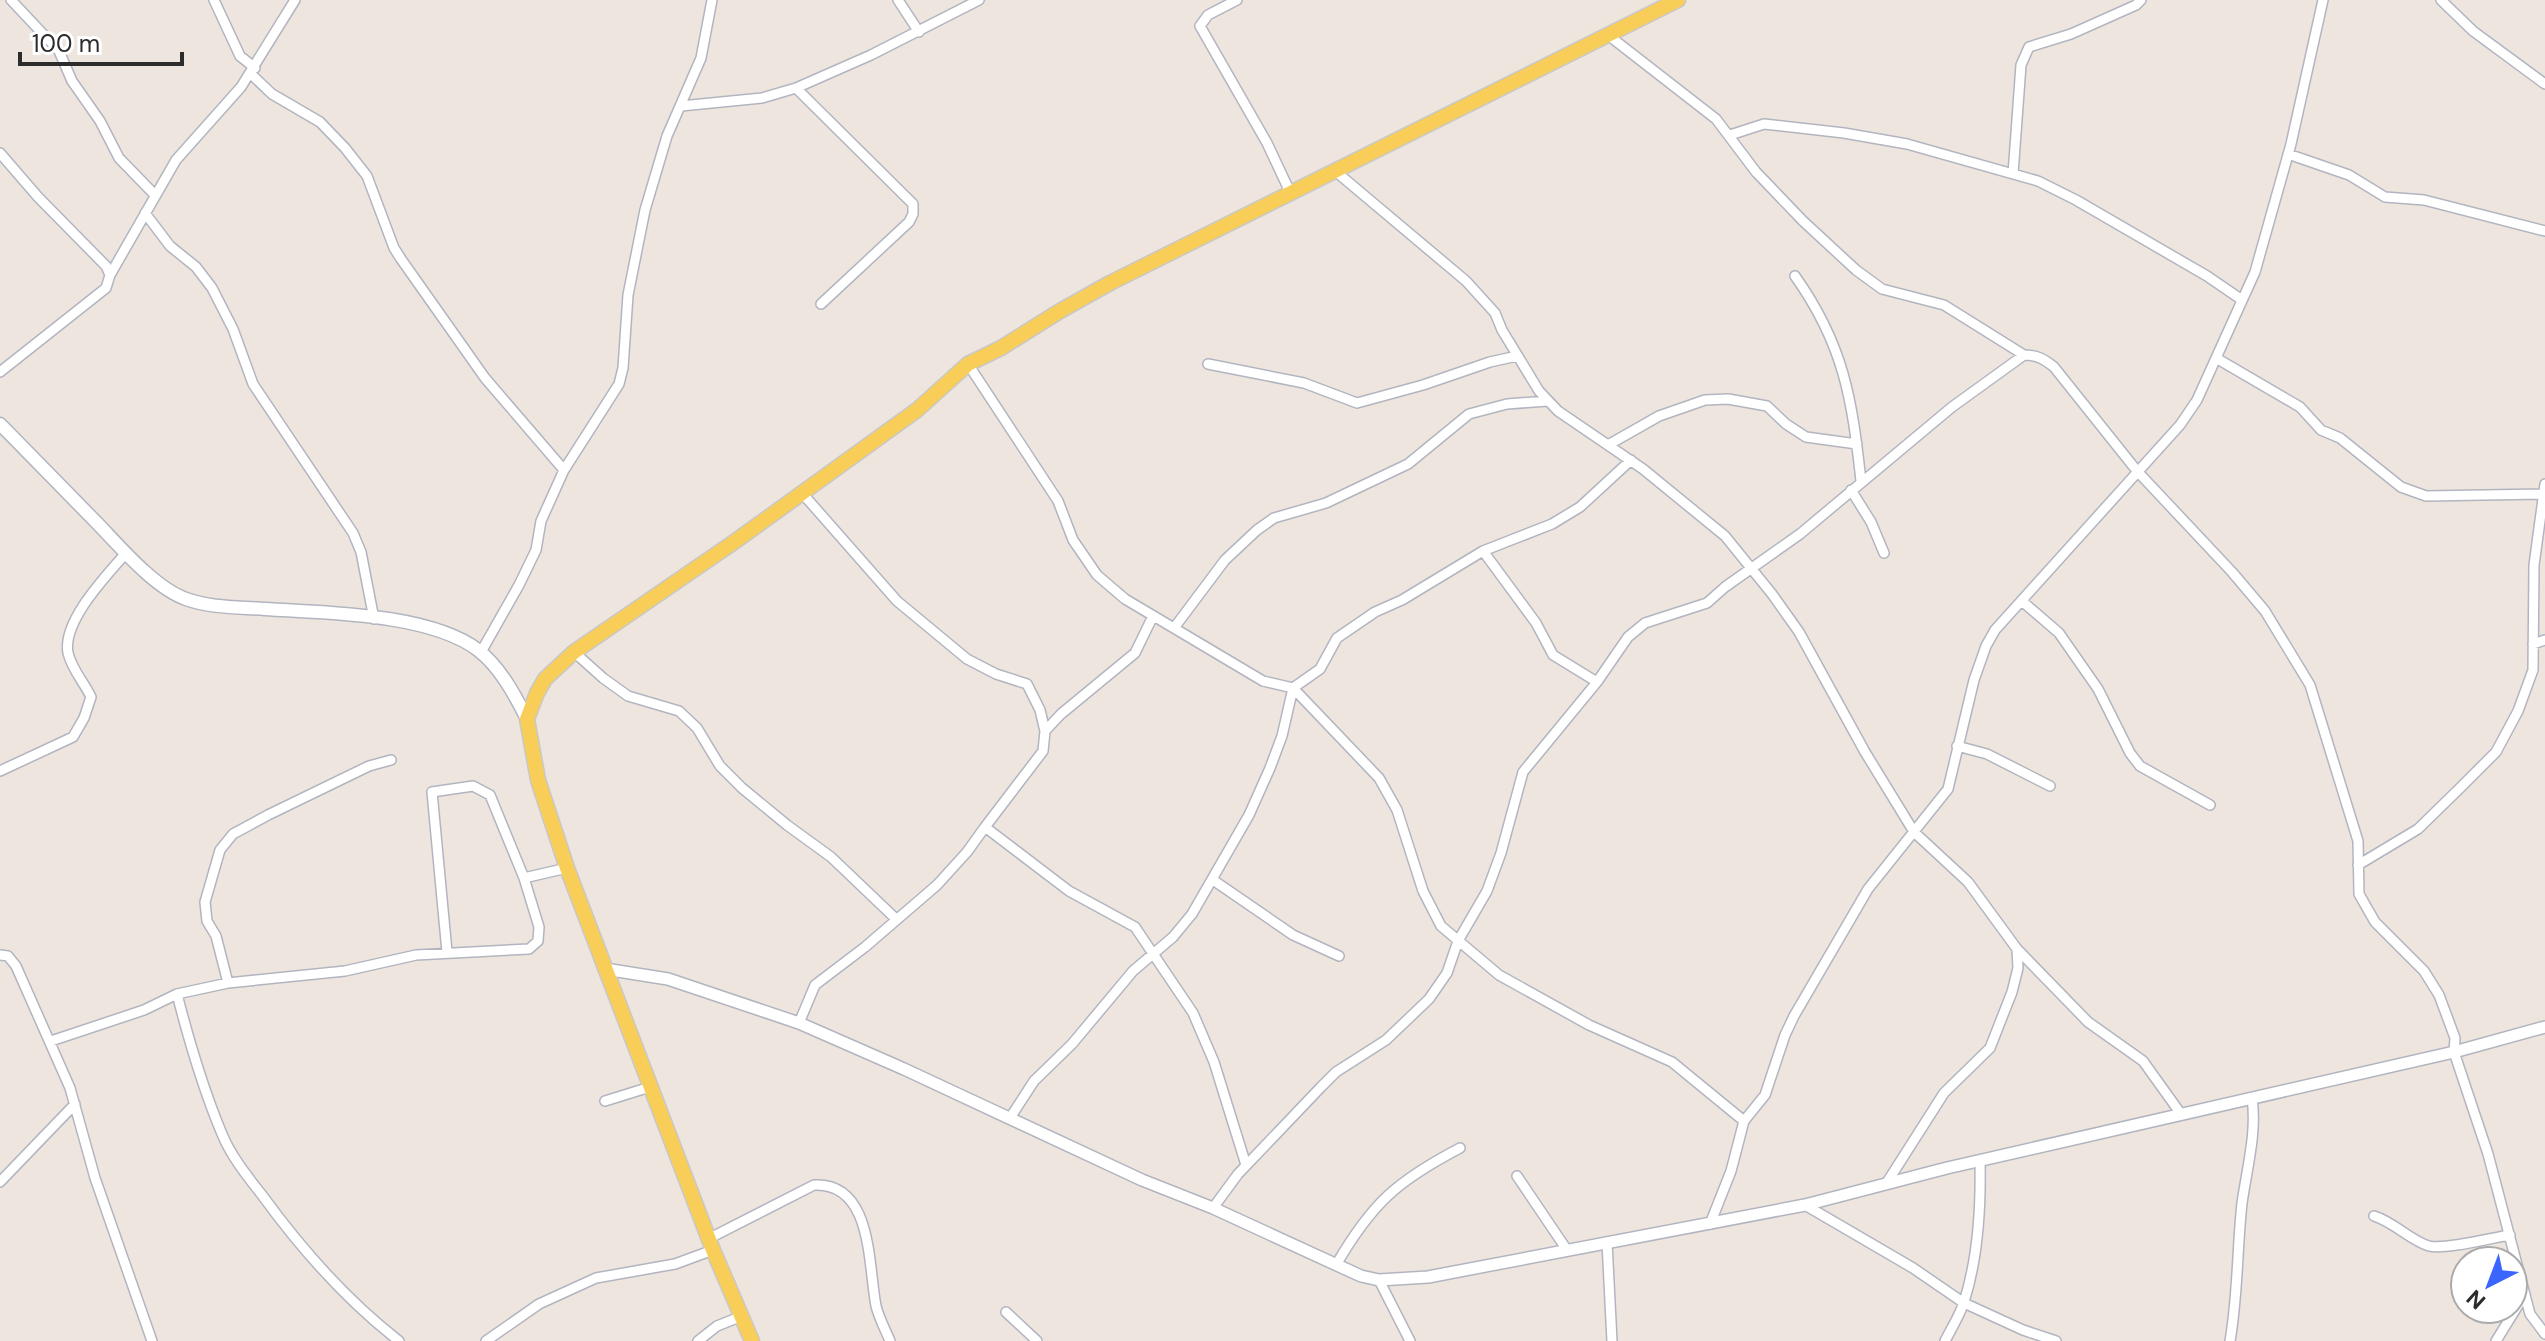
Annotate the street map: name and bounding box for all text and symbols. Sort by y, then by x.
scale bar [20,16,182,66]
text: 100 m [32,28,100,59]
north arrow [2449,1245,2529,1325]
text: N [2460,1283,2492,1316]

